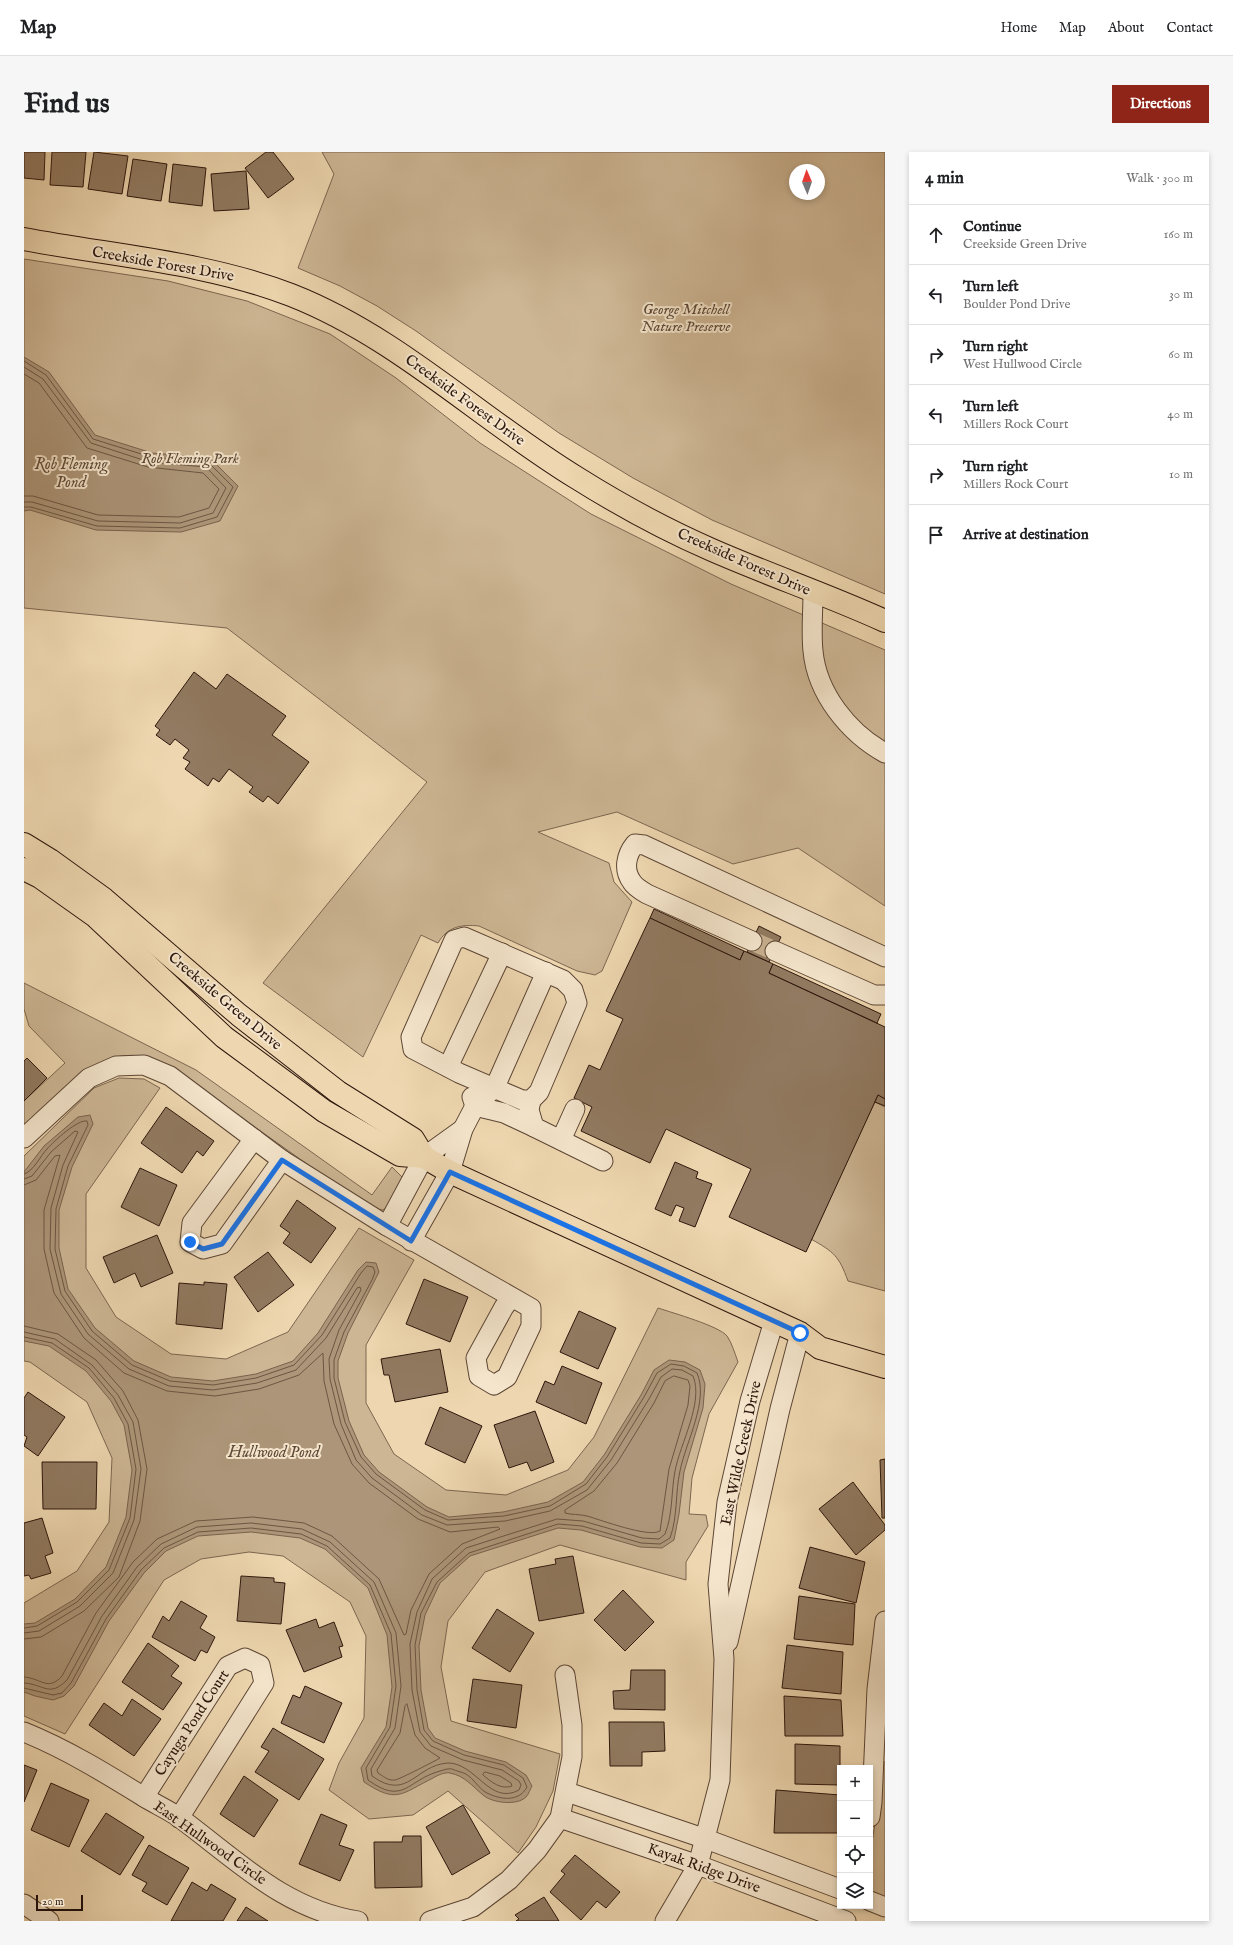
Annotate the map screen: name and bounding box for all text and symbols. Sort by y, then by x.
text: Map [20,16,56,40]
text: Home [1001,19,1037,37]
text: Map [1059,19,1086,37]
text: About [1108,19,1144,37]
text: Contact [1166,19,1213,37]
button: Directions [1112,85,1209,123]
text: Find us [24,87,110,122]
north arrow [789,164,825,200]
text: 4 min [925,168,964,189]
text: Walk · 300 m [1126,170,1193,187]
text: Continue [963,217,1021,236]
icon: ahead [925,224,947,246]
text: 160 m [1163,226,1193,243]
text: Creekside Green Drive [963,236,1087,253]
street label: Creekside Forest Drive [91,242,236,286]
text: Turn left [963,277,1019,296]
icon: left [925,284,947,306]
text: 30 m [1169,286,1193,303]
text: Boulder Pond Drive [963,296,1071,313]
park label: George Mitchell Nature Preserve [642,300,731,336]
text: Turn right [963,337,1028,356]
icon: right [925,344,947,366]
text: 60 m [1168,346,1193,363]
street label: Creekside Forest Drive [401,350,529,450]
text: West Hullwood Circle [963,356,1082,373]
text: Turn left [963,397,1019,416]
icon: left [925,404,947,426]
text: 40 m [1167,406,1193,423]
text: Millers Rock Court [963,416,1068,433]
park label: Rob Fleming Park [141,449,239,469]
water label: Rob Fleming Pond [35,455,108,493]
text: Turn right [963,457,1028,476]
icon: right [925,464,947,486]
text: 10 m [1169,466,1193,483]
text: Millers Rock Court [963,476,1068,493]
street label: Creekside Forest Drive [674,524,814,600]
icon: arrive [925,524,947,546]
text: Arrive at destination [963,525,1089,544]
street label: Creekside Green Drive [164,948,286,1054]
route end [181,1233,199,1251]
route start [791,1324,809,1342]
street label: East Wilde Creek Drive [716,1379,766,1527]
water label: Hullwood Pond [227,1443,321,1463]
street label: Cayuga Pond Court [151,1666,233,1780]
map controls [837,1765,873,1909]
button: + [837,1765,873,1801]
street label: East Hullwood Circle [150,1797,270,1889]
button: − [837,1801,873,1837]
button: locate [837,1837,873,1873]
street label: Kayak Ridge Drive [645,1839,763,1897]
button: layers [837,1873,873,1909]
scale bar [36,1893,83,1912]
text: 20 m [42,1895,63,1909]

